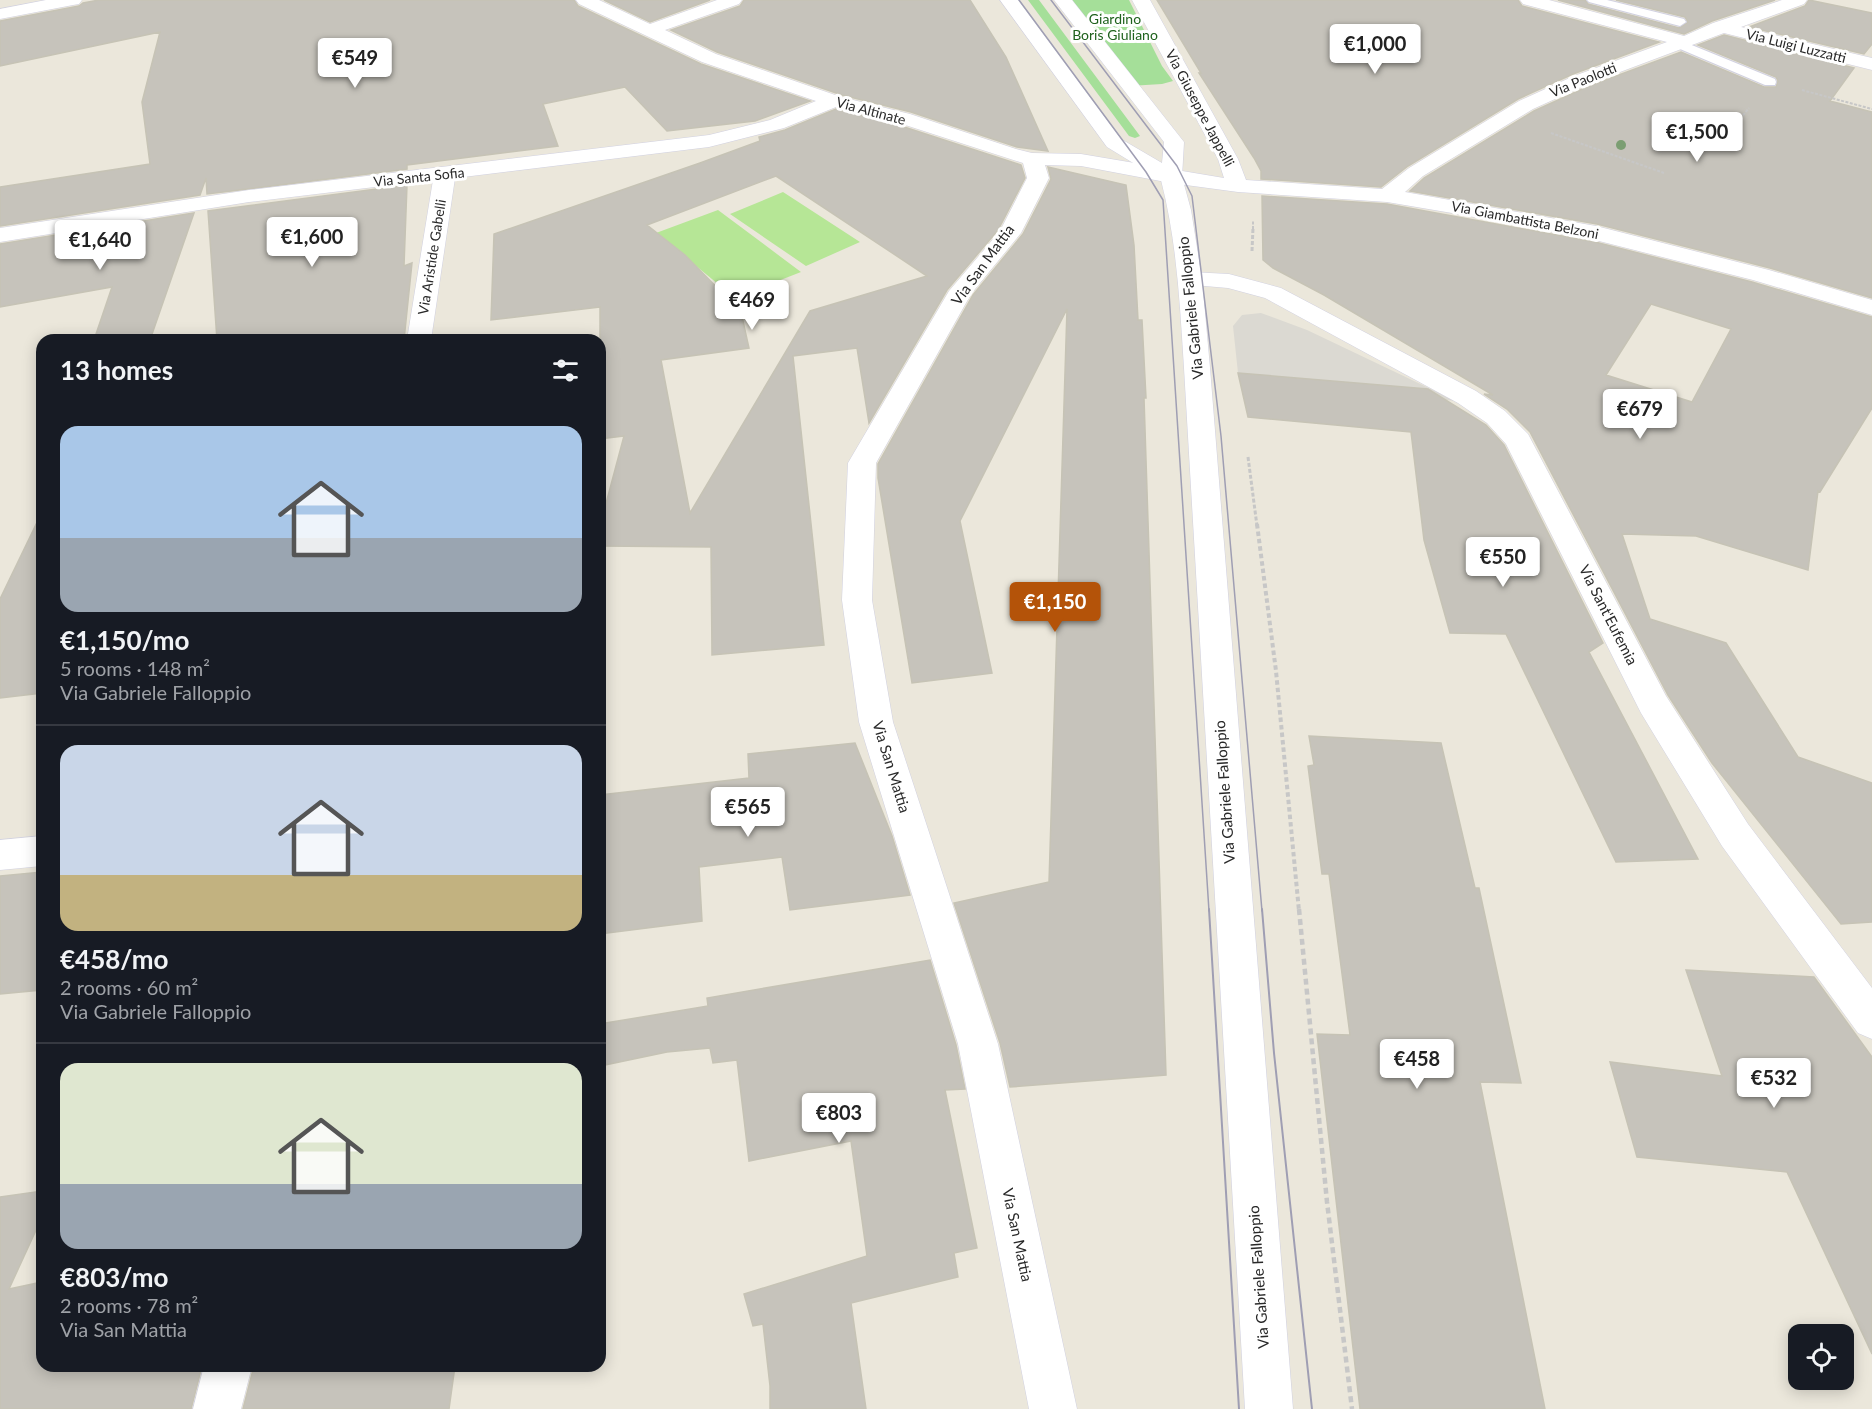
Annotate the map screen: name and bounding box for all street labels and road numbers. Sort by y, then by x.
street label: Via Luigi Luzzatti [1744,25,1848,66]
street label: Via Giuseppe Jappelli [1162,46,1238,169]
street label: Via Paolotti [1547,58,1619,101]
street label: Via Altinate [834,93,908,128]
street label: Via Santa Sofia [373,163,465,190]
street label: Via Giambattista Belzoni [1450,197,1600,242]
street label: Via Aristide Gabelli [414,198,449,316]
street label: Via San Mattia [947,221,1017,308]
street label: Via Gabriele Falloppio [1174,236,1206,380]
street label: Via Sant'Eufemia [1576,561,1642,668]
street label: Via San Mattia [869,719,914,815]
street label: Via Gabriele Falloppio [1210,720,1238,864]
street label: Via San Mattia [999,1186,1037,1283]
street label: Via Gabriele Falloppio [1244,1205,1272,1349]

